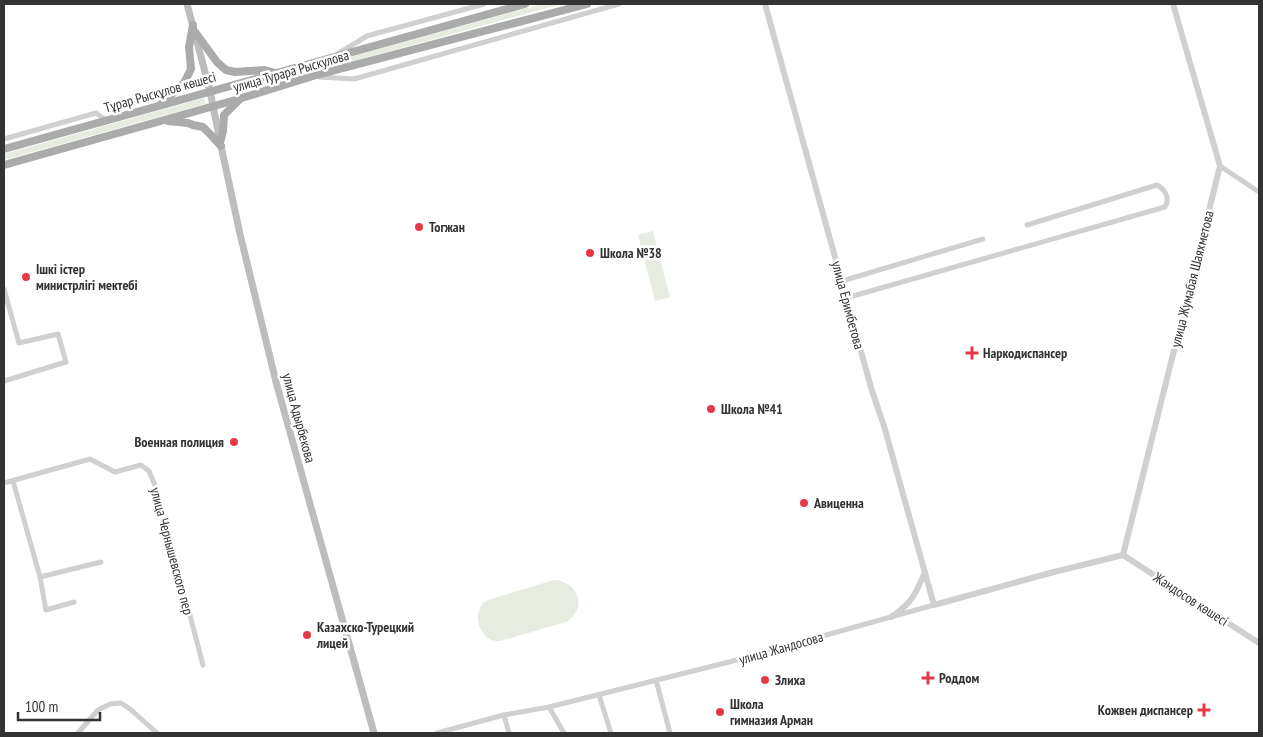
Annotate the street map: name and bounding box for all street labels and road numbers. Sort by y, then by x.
street label: улица Турара Рыскулова [231,46,351,96]
street label: Тұрар Рыскұлов көшесі [102,67,218,117]
street label: улица Жумабая Шаяхметова [1166,209,1218,349]
street label: улица Еримбетова [828,259,868,351]
street label: улица Адырбекова [278,371,320,465]
street label: улица Чернышевского пер [146,485,198,617]
street label: Жандосов көшесі [1149,568,1232,630]
street label: улица Жандосова [737,627,825,669]

